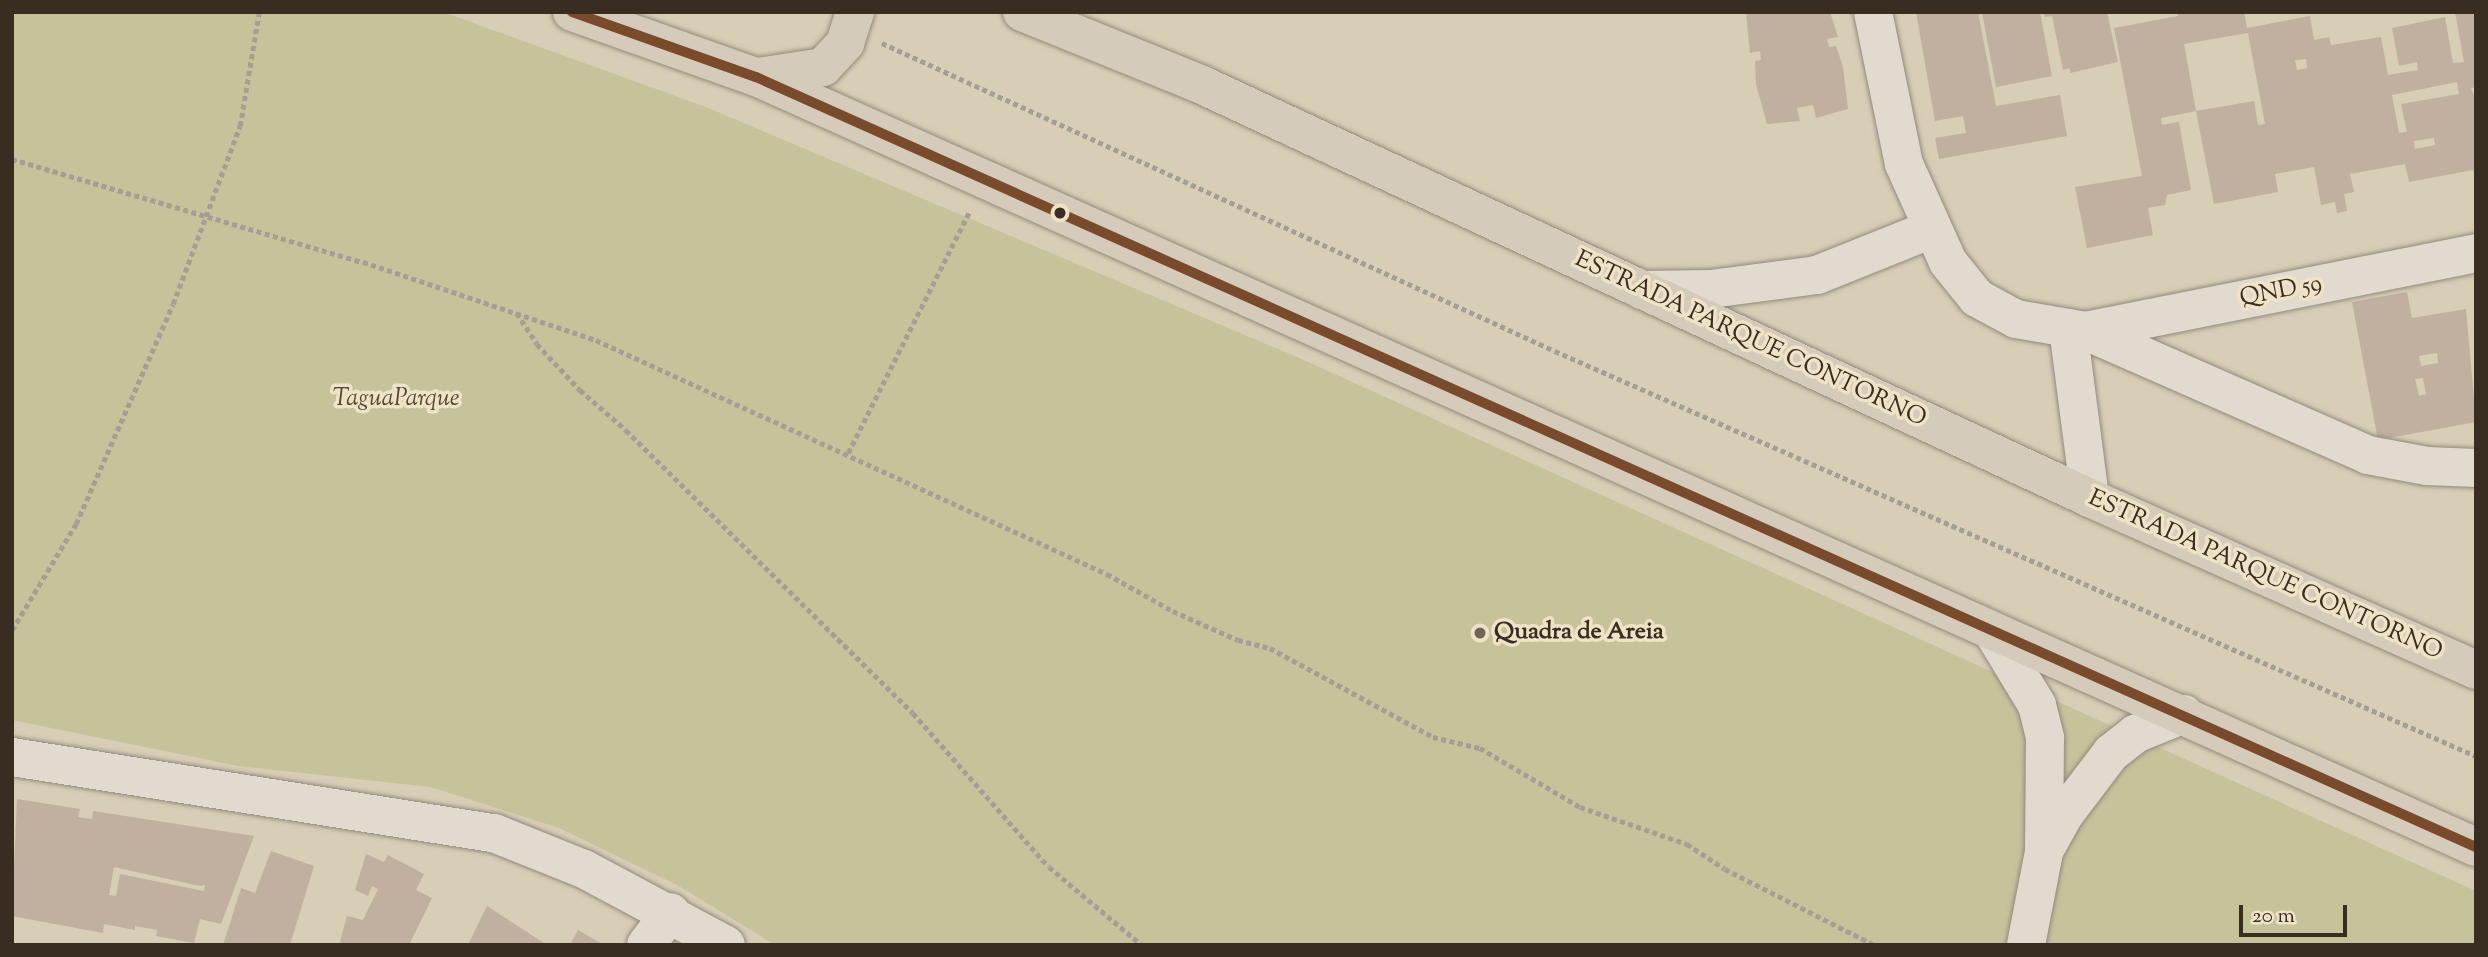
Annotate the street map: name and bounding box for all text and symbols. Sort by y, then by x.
unlabelled marker [1053,206,1067,220]
street label: ESTRADA PARQUE CONTORNO [1570,246,1930,434]
street label: QND 59 [2238,270,2324,314]
park label: TaguaParque [333,386,459,414]
street label: ESTRADA PARQUE CONTORNO [2084,485,2446,667]
place label: Quadra de Areia [1494,619,1664,647]
marker: Quadra de Areia [1472,625,1488,641]
scale bar [2243,890,2352,934]
text: 20 m [2252,902,2295,932]

